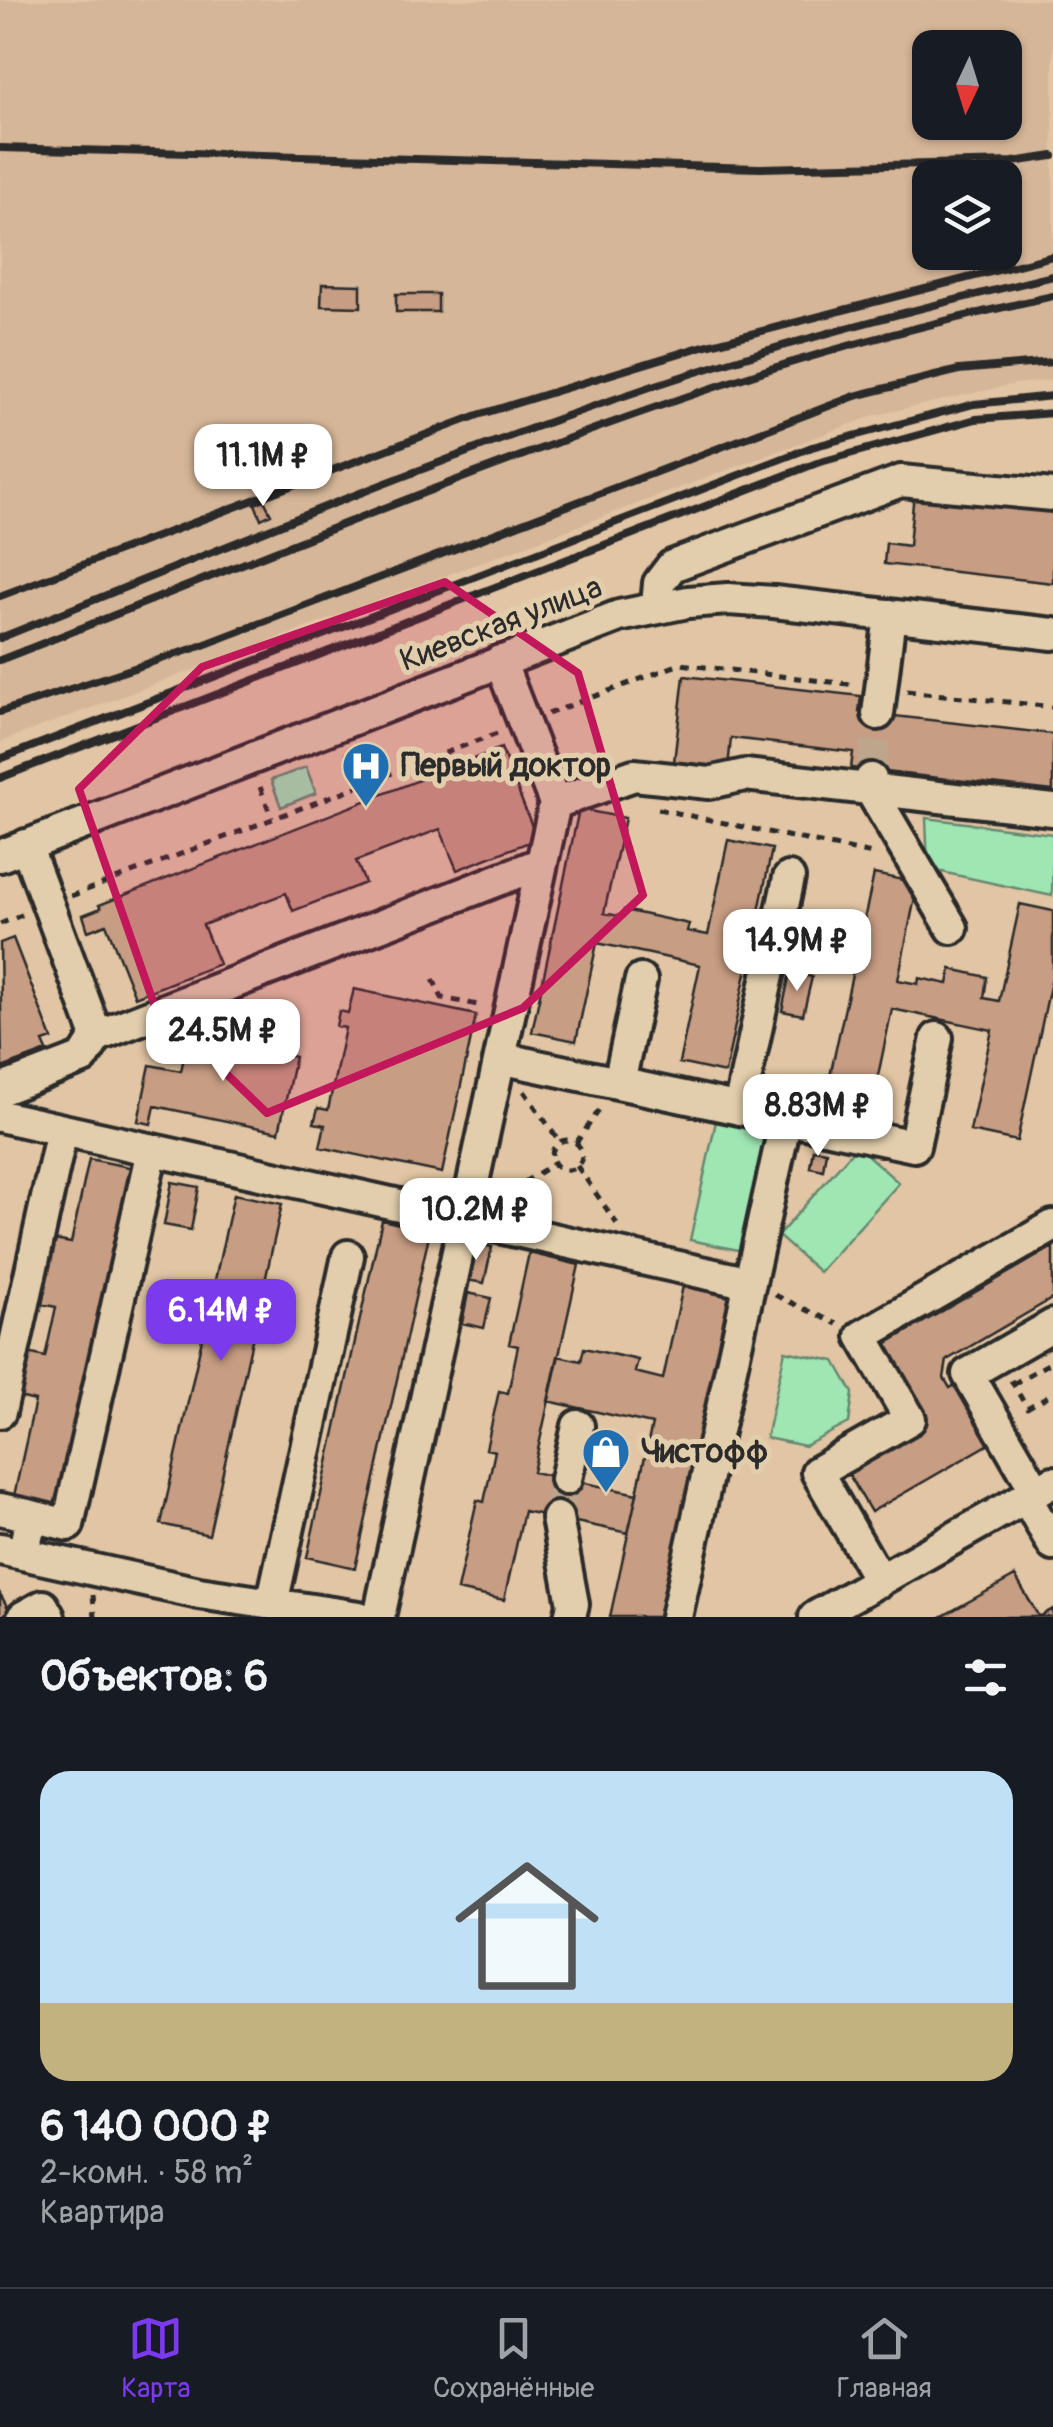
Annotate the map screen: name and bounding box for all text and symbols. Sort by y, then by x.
north arrow [912,30,1022,140]
map controls [912,30,1022,270]
button: layers [912,160,1022,270]
pin: 11.1M ₽ [171,424,355,509]
text: 11.1M ₽ [216,436,310,476]
street label: Киевская улица [394,567,608,681]
hospital icon: Первый доктор [340,740,392,808]
place label: Первый доктор [401,746,611,786]
pin: 14.9M ₽ [705,909,889,994]
text: 14.9M ₽ [745,921,849,961]
pin: 24.5M ₽ [131,999,315,1084]
text: 24.5M ₽ [168,1011,278,1051]
pin: 8.83M ₽ [726,1074,910,1159]
text: 8.83M ₽ [765,1086,871,1126]
pin: 10.2M ₽ [384,1178,568,1263]
text: 10.2M ₽ [422,1190,530,1230]
pin: 6.14M ₽ [129,1279,313,1364]
text: 6.14M ₽ [168,1291,274,1331]
shop icon: Чистофф [580,1426,632,1494]
place label: Чистофф [641,1432,768,1472]
icon: filters [958,1650,1013,1705]
text: Объектов: 6 [40,1651,268,1703]
icon: home [437,1836,617,2016]
text: 6 140 000 ₽ [40,2101,273,2153]
text: 2-комн. · 58 m² [40,2153,253,2193]
text: Квартира [40,2193,164,2233]
tab: Карта [121,2311,191,2406]
tab: Сохранённые [433,2311,594,2406]
tab: Главная [837,2311,932,2406]

